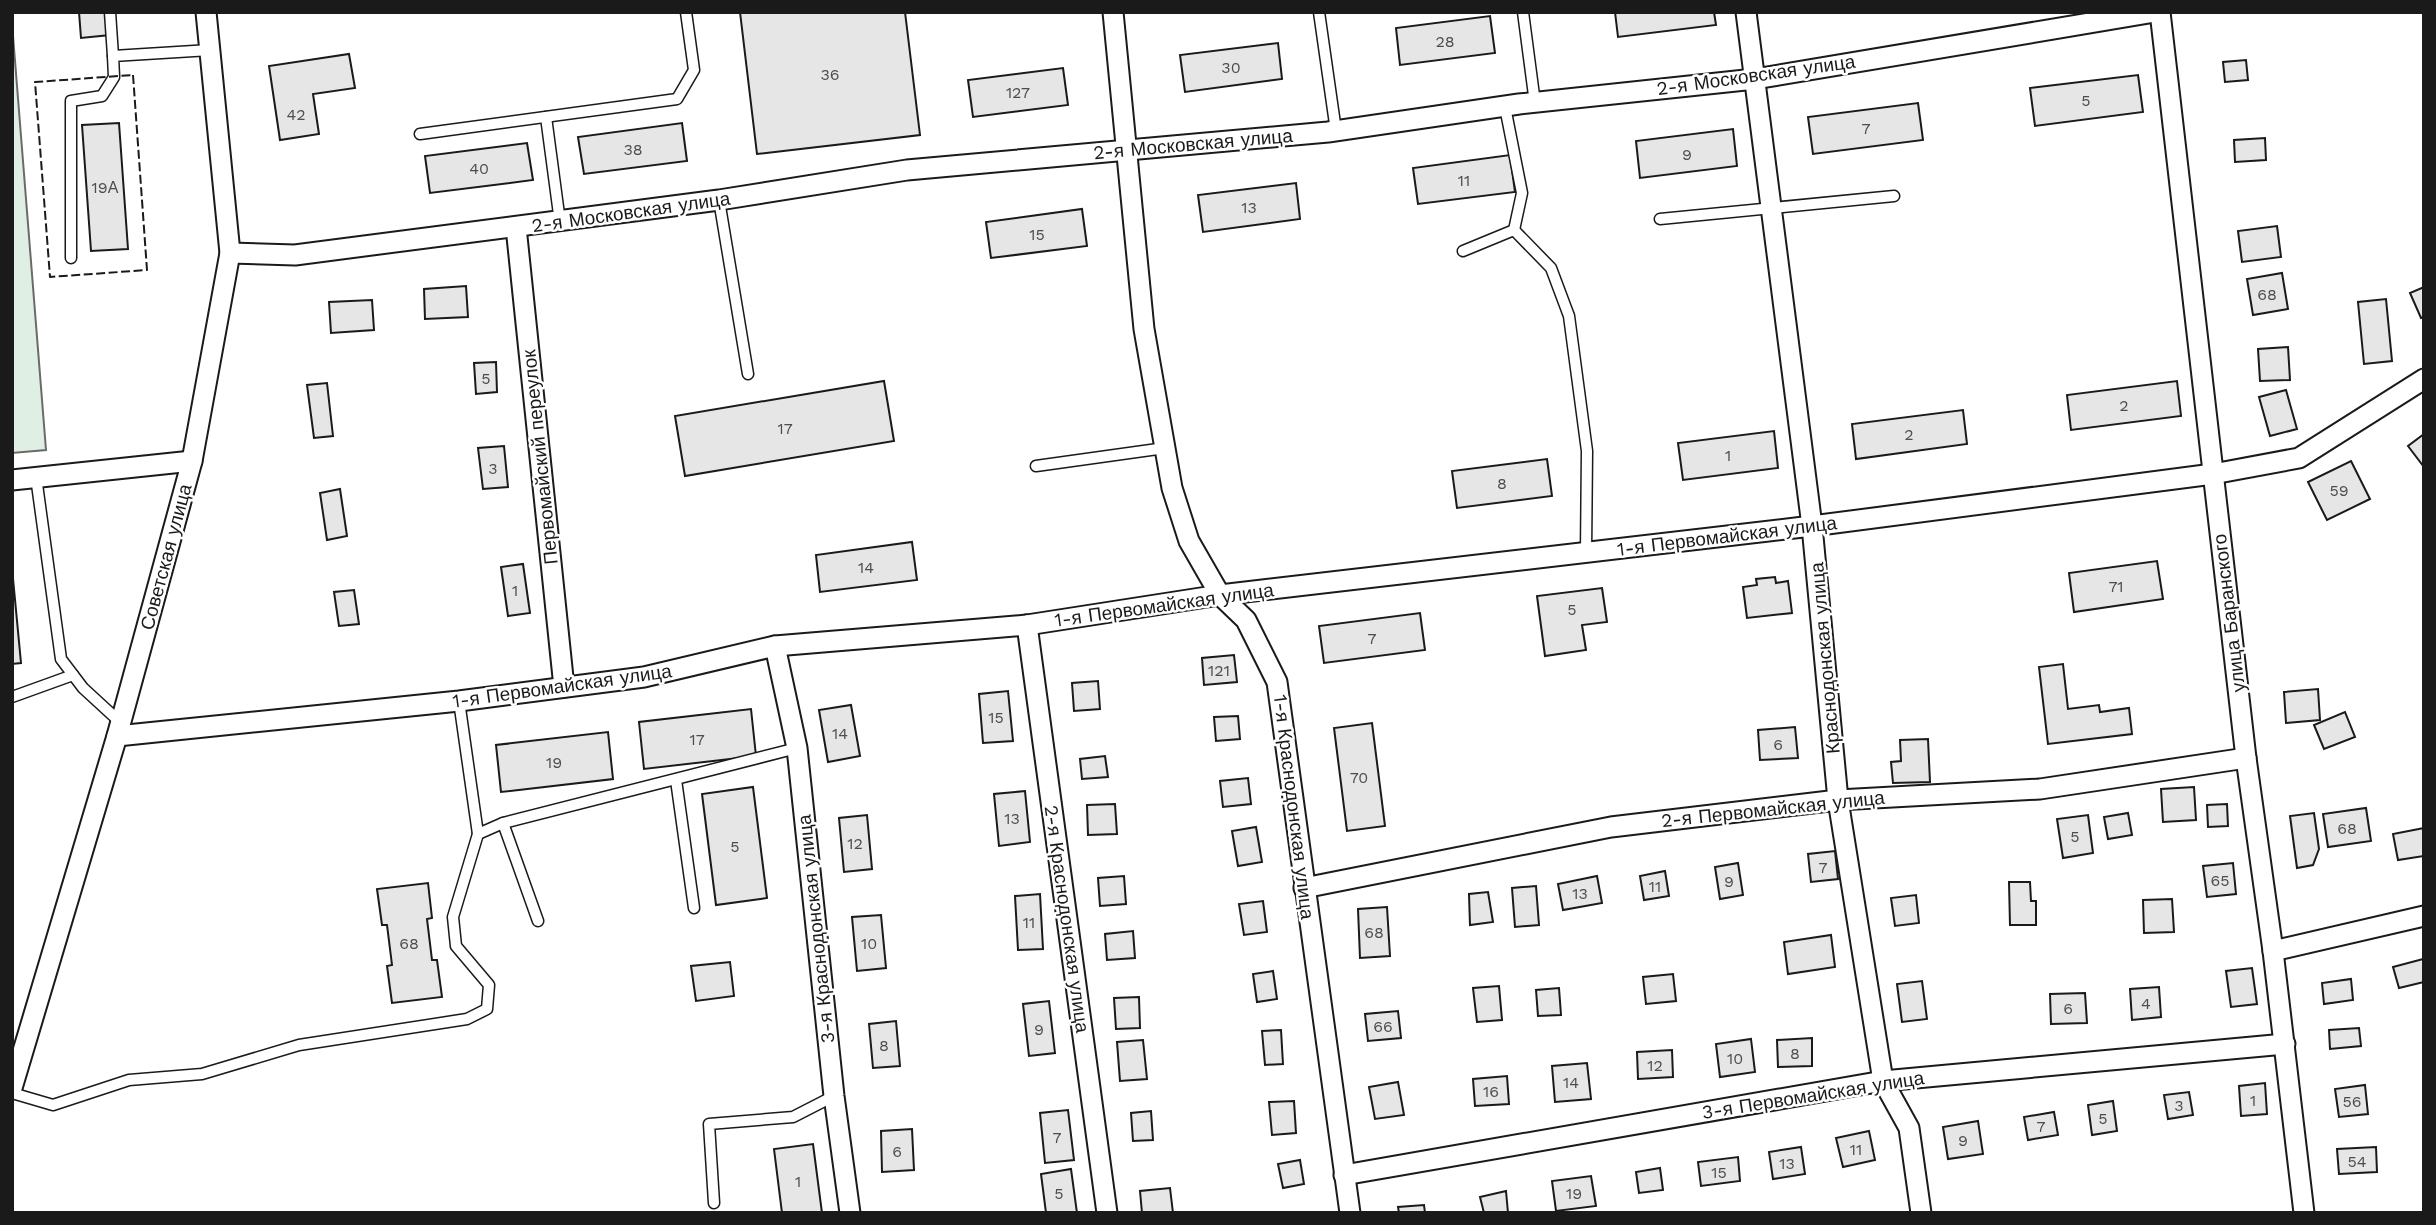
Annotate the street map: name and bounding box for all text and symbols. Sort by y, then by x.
house number: 28 [1435,32,1455,51]
street label: 2-я Московская улица [1655,50,1857,100]
house number: 30 [1221,58,1241,77]
house number: 36 [820,65,840,84]
house number: 127 [1006,83,1030,102]
house number: 5 [2081,91,2091,110]
house number: 42 [286,105,306,124]
house number: 7 [1862,119,1871,138]
street label: 2-я Московская улица [1092,124,1294,164]
house number: 38 [623,140,643,159]
house number: 9 [1682,145,1692,164]
house number: 40 [469,159,489,178]
house number: 11 [1458,171,1470,190]
house number: 19А [92,178,119,197]
street label: 2-я Московская улица [530,187,732,237]
house number: 13 [1241,198,1257,217]
house number: 15 [1029,225,1045,244]
house number: 68 [2257,285,2277,304]
street label: Первомайский переулок [517,348,563,566]
house number: 5 [481,369,491,388]
house number: 2 [2119,396,2129,415]
house number: 17 [777,419,793,438]
house number: 2 [1904,425,1914,444]
house number: 1 [1725,446,1731,465]
house number: 3 [488,459,498,478]
house number: 8 [1497,474,1507,493]
street label: Советская улица [135,481,197,633]
house number: 59 [2329,481,2349,500]
street label: 1-я Первомайская улица [1616,511,1839,561]
street label: улица Баранского [2208,533,2250,693]
house number: 14 [858,558,874,577]
street label: Краснодонская улица [1805,561,1845,755]
house number: 71 [2108,577,2124,596]
street label: 1-я Первомайская улица [1053,578,1276,632]
house number: 1 [512,581,518,600]
house number: 5 [1567,600,1577,619]
house number: 7 [1368,629,1377,648]
street label: 1-я Первомайская улица [451,659,674,713]
house number: 121 [1208,661,1230,680]
street label: 1-я Краснодонская улица [1269,693,1319,921]
house number: 15 [988,708,1004,727]
house number: 14 [832,724,848,743]
house number: 17 [689,730,705,749]
house number: 6 [1773,735,1783,754]
house number: 19 [546,753,562,772]
house number: 70 [1350,768,1368,787]
street label: 2-я Первомайская улица [1660,786,1886,832]
street label: 2-я Краснодонская улица [1040,804,1094,1035]
house number: 13 [1004,809,1020,828]
street label: 3-я Краснодонская улица [793,813,839,1044]
house number: 68 [2337,819,2357,838]
house number: 5 [2070,827,2080,846]
house number: 12 [847,834,863,853]
house number: 5 [730,837,740,856]
house number: 7 [1819,858,1828,877]
house number: 65 [2210,871,2230,890]
house number: 9 [1724,872,1734,891]
house number: 11 [1649,877,1661,896]
house number: 13 [1572,884,1588,903]
house number: 11 [1023,913,1035,932]
house number: 68 [1364,923,1384,942]
house number: 68 [399,934,419,953]
house number: 10 [861,934,877,953]
house number: 4 [2141,994,2151,1013]
house number: 6 [2063,999,2073,1018]
house number: 66 [1373,1017,1393,1036]
house number: 9 [1034,1020,1044,1039]
house number: 8 [879,1036,889,1055]
house number: 8 [1790,1044,1800,1063]
house number: 10 [1727,1049,1743,1068]
house number: 12 [1647,1056,1663,1075]
street label: 3-я Первомайская улица [1700,1066,1926,1124]
house number: 14 [1563,1073,1579,1092]
house number: 16 [1483,1082,1499,1101]
house number: 1 [2250,1091,2256,1110]
house number: 56 [2342,1092,2362,1111]
house number: 3 [2174,1096,2184,1115]
house number: 5 [2098,1109,2108,1128]
house number: 7 [2037,1117,2046,1136]
house number: 7 [1053,1128,1062,1147]
house number: 9 [1958,1131,1968,1150]
house number: 11 [1850,1140,1862,1159]
house number: 6 [892,1142,902,1161]
house number: 54 [2347,1152,2367,1171]
house number: 13 [1779,1154,1795,1173]
house number: 15 [1711,1163,1727,1182]
house number: 1 [795,1172,801,1191]
house number: 5 [1054,1184,1064,1203]
house number: 19 [1566,1184,1582,1203]

